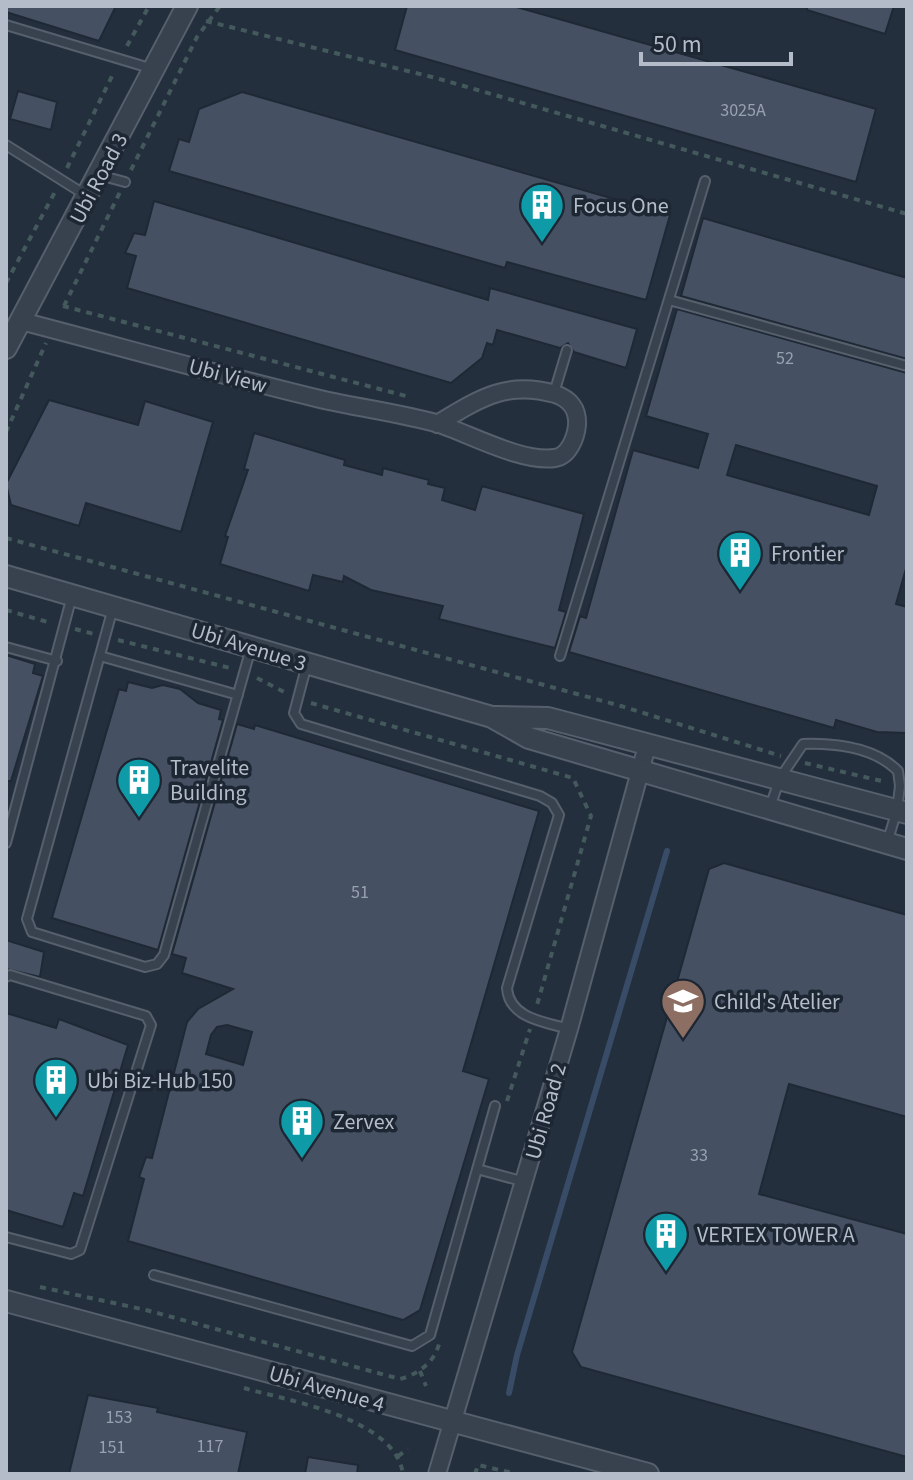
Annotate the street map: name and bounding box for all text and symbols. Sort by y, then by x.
scale bar [641,16,791,66]
text: 50 m [653,27,702,62]
house number: 3025A [720,98,766,123]
street label: Ubi Road 3 [62,127,136,230]
building icon: Focus One [518,181,566,244]
place label: Focus One [573,190,669,222]
house number: 52 [776,346,794,371]
street label: Ubi View [185,350,271,402]
building icon: Frontier [716,529,764,592]
place label: Frontier [771,538,845,570]
street label: Ubi Avenue 3 [187,614,310,680]
place label: Travelite Building [170,752,249,809]
building icon: Travelite Building [115,756,163,819]
house number: 51 [351,880,369,905]
school or university icon: Child's Atelier [659,977,707,1040]
place label: Child's Atelier [714,986,840,1018]
building icon: Ubi Biz-Hub 150 [32,1056,80,1119]
street label: Ubi Road 2 [517,1059,575,1163]
place label: Ubi Biz-Hub 150 [87,1065,233,1097]
building icon: Zervex [278,1097,326,1160]
place label: Zervex [333,1106,394,1138]
house number: 33 [690,1143,708,1168]
building icon: VERTEX TOWER A [642,1210,690,1273]
place label: VERTEX TOWER A [697,1219,855,1251]
street label: Ubi Avenue 4 [265,1357,389,1421]
house number: 153 [106,1405,132,1430]
house number: 117 [197,1434,223,1459]
house number: 151 [99,1435,125,1460]

